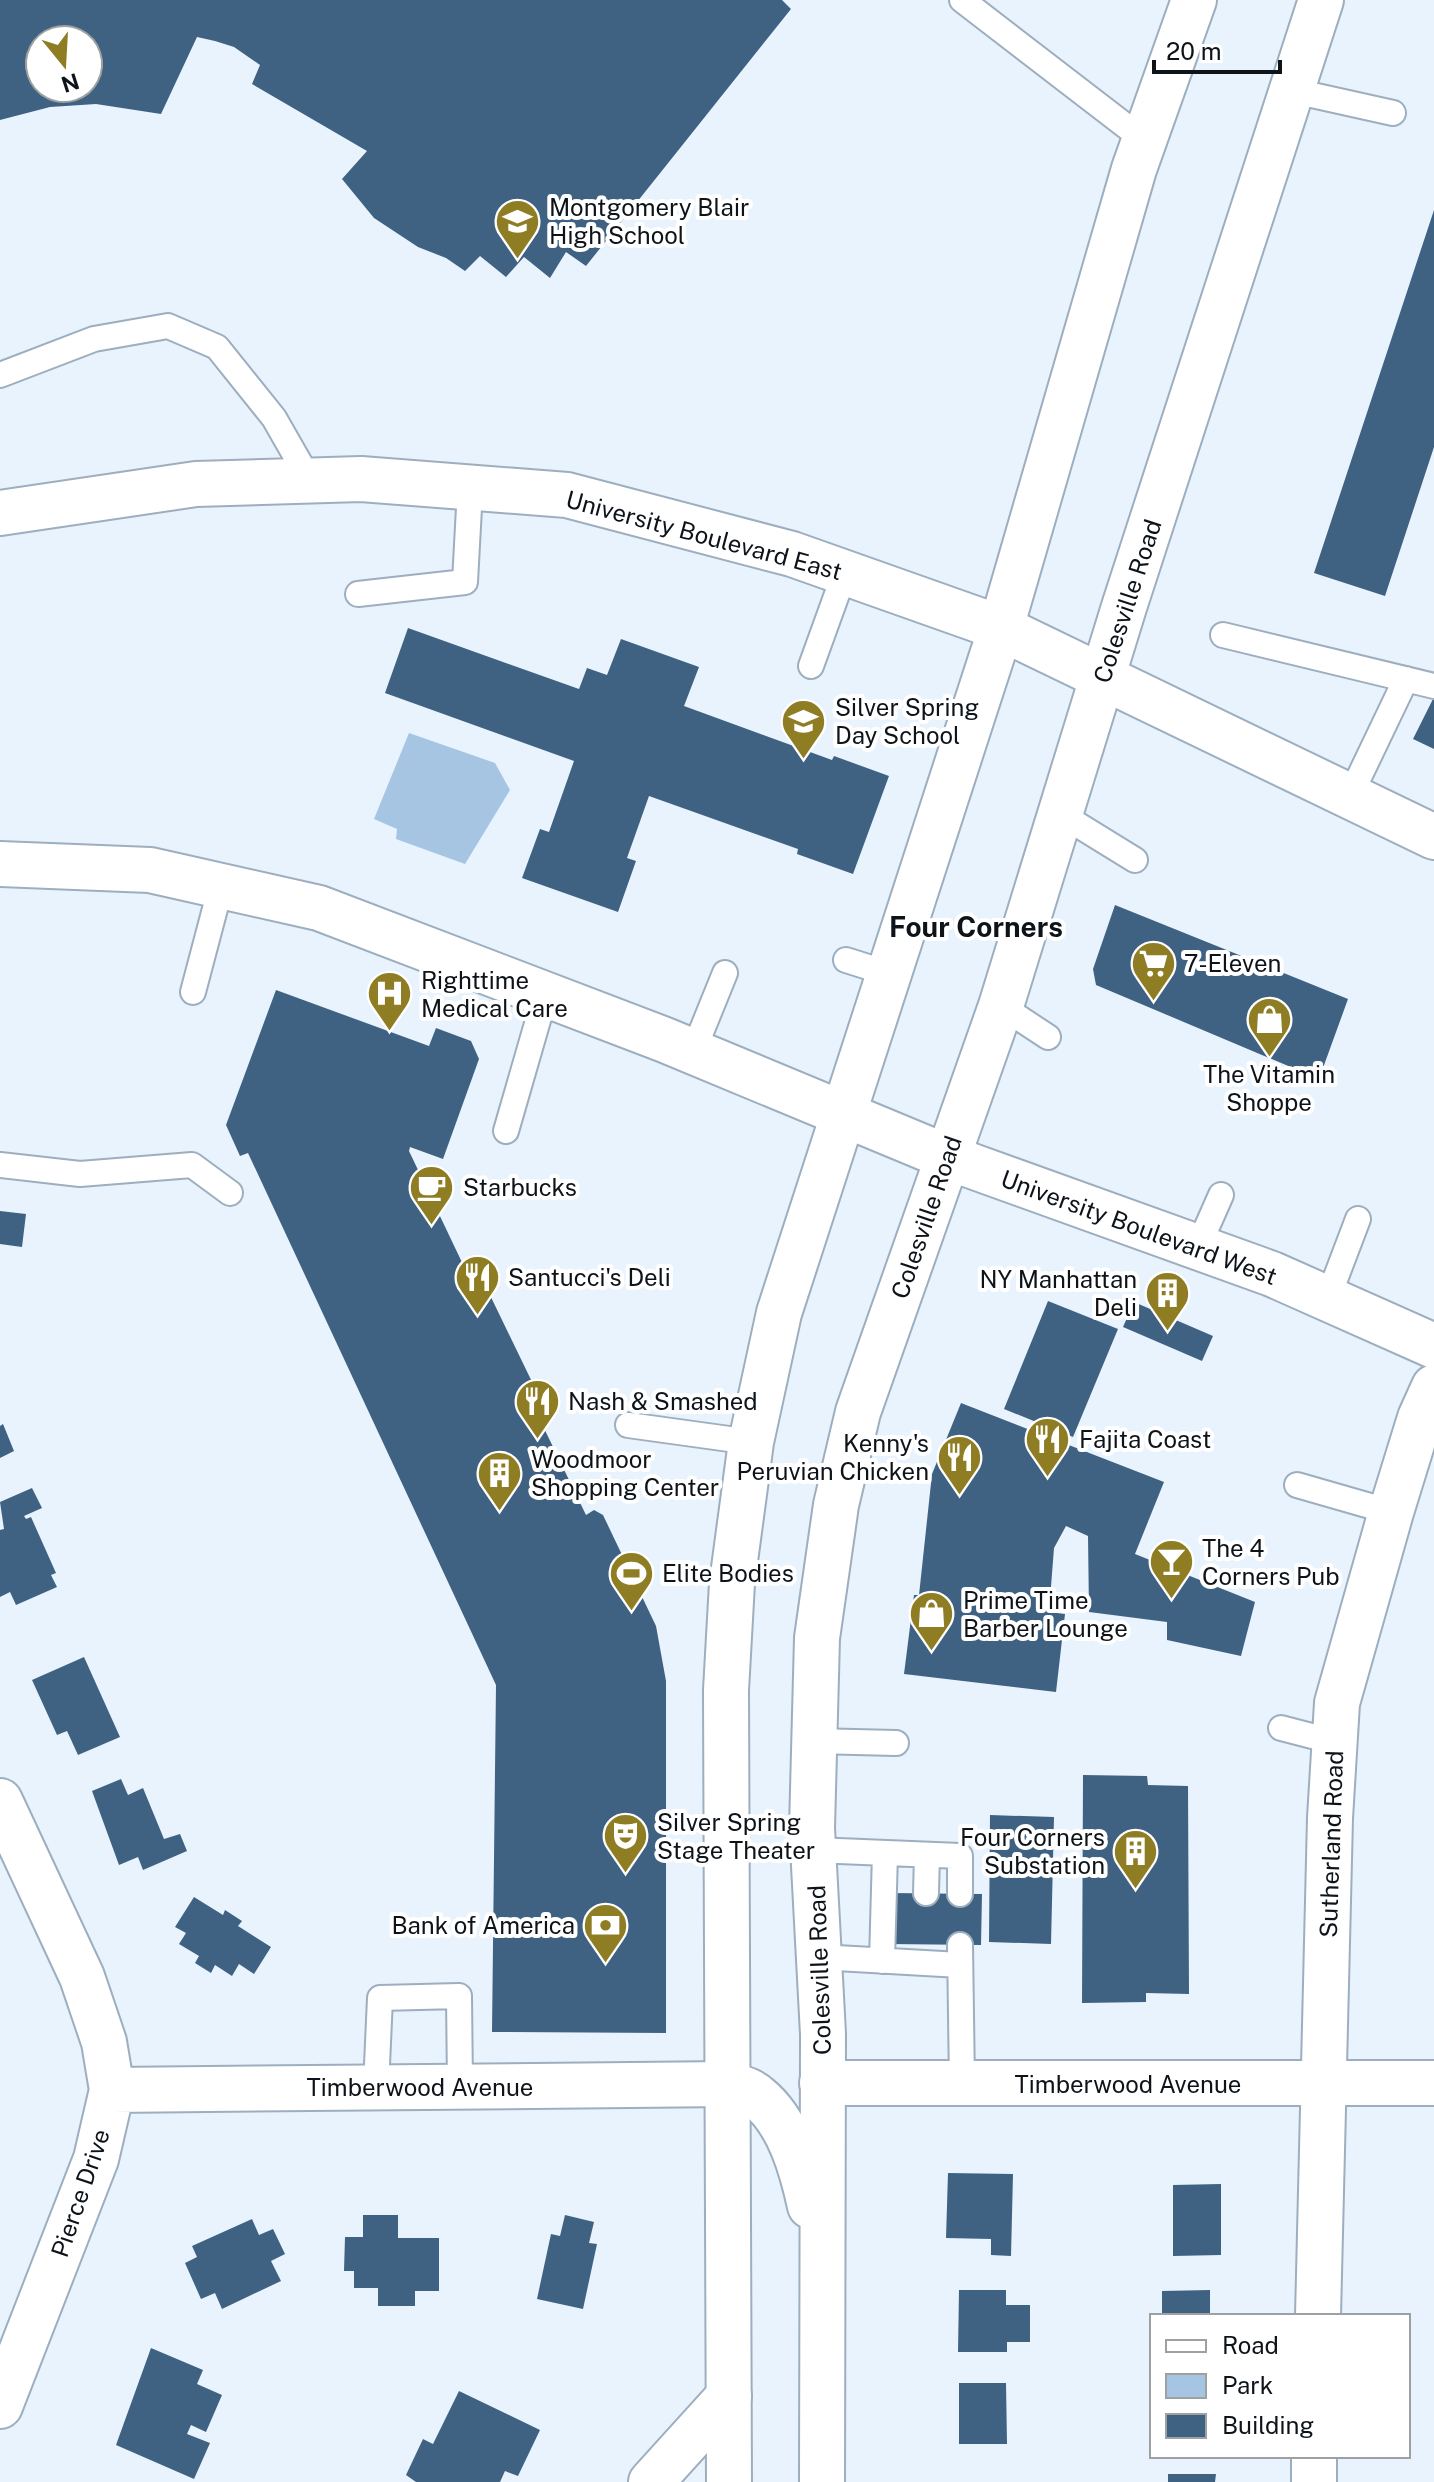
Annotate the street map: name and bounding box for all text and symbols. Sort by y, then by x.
north arrow [24,24,104,104]
scale bar [1154,24,1280,74]
text: 20 m [1166,37,1222,65]
text: N [58,68,82,98]
place label: Montgomery Blair High School [549,193,749,249]
school or university icon: Montgomery Blair High School [494,197,542,260]
street label: University Boulevard East [563,485,845,585]
street label: Colesville Road [1087,516,1167,686]
place label: Silver Spring Day School [835,693,979,749]
school or university icon: Silver Spring Day School [780,697,828,760]
district label: Four Corners [889,910,1063,943]
supermarket icon: 7-Eleven [1129,939,1177,1002]
place label: 7-Eleven [1184,949,1281,977]
place label: Righttime Medical Care [421,966,568,1022]
hospital icon: Righttime Medical Care [366,970,414,1033]
shop icon: The Vitamin Shoppe [1245,996,1293,1059]
place label: The Vitamin Shoppe [1203,1060,1335,1116]
street label: Colesville Road [885,1132,967,1302]
cafe icon: Starbucks [408,1163,456,1226]
street label: University Boulevard West [997,1164,1281,1290]
place label: Starbucks [463,1173,577,1201]
restaurant icon: Santucci's Deli [453,1253,501,1316]
place label: Santucci's Deli [508,1263,671,1291]
place label: NY Manhattan Deli [979,1265,1137,1321]
building icon: NY Manhattan Deli [1144,1269,1192,1332]
restaurant icon: Nash & Smashed [513,1377,561,1440]
place label: Nash & Smashed [568,1387,758,1415]
restaurant icon: Fajita Coast [1024,1415,1072,1478]
place label: Fajita Coast [1079,1425,1211,1453]
place label: Kenny's Peruvian Chicken [736,1429,929,1485]
restaurant icon: Kenny's Peruvian Chicken [936,1433,984,1496]
place label: Woodmoor Shopping Center [531,1445,719,1501]
building icon: Woodmoor Shopping Center [476,1449,524,1512]
place label: The 4 Corners Pub [1202,1534,1340,1590]
bar icon: The 4 Corners Pub [1147,1538,1195,1601]
sports icon: Elite Bodies [607,1549,655,1612]
place label: Elite Bodies [662,1559,794,1587]
place label: Prime Time Barber Lounge [963,1586,1128,1642]
shop icon: Prime Time Barber Lounge [908,1590,956,1653]
street label: Sutherland Road [1314,1750,1348,1938]
place label: Silver Spring Stage Theater [657,1808,815,1864]
theatre icon: Silver Spring Stage Theater [602,1812,650,1875]
place label: Four Corners Substation [960,1823,1105,1879]
building icon: Four Corners Substation [1112,1827,1160,1890]
street label: Colesville Road [802,1884,836,2056]
bank icon: Bank of America [582,1901,630,1964]
place label: Bank of America [391,1911,575,1939]
street label: Timberwood Avenue [1015,2070,1241,2098]
street label: Timberwood Avenue [307,2073,533,2101]
street label: Pierce Drive [45,2125,115,2261]
legend [1150,2314,1410,2458]
text: Road [1222,2331,1279,2359]
text: Park [1222,2371,1273,2399]
text: Building [1222,2411,1314,2439]

